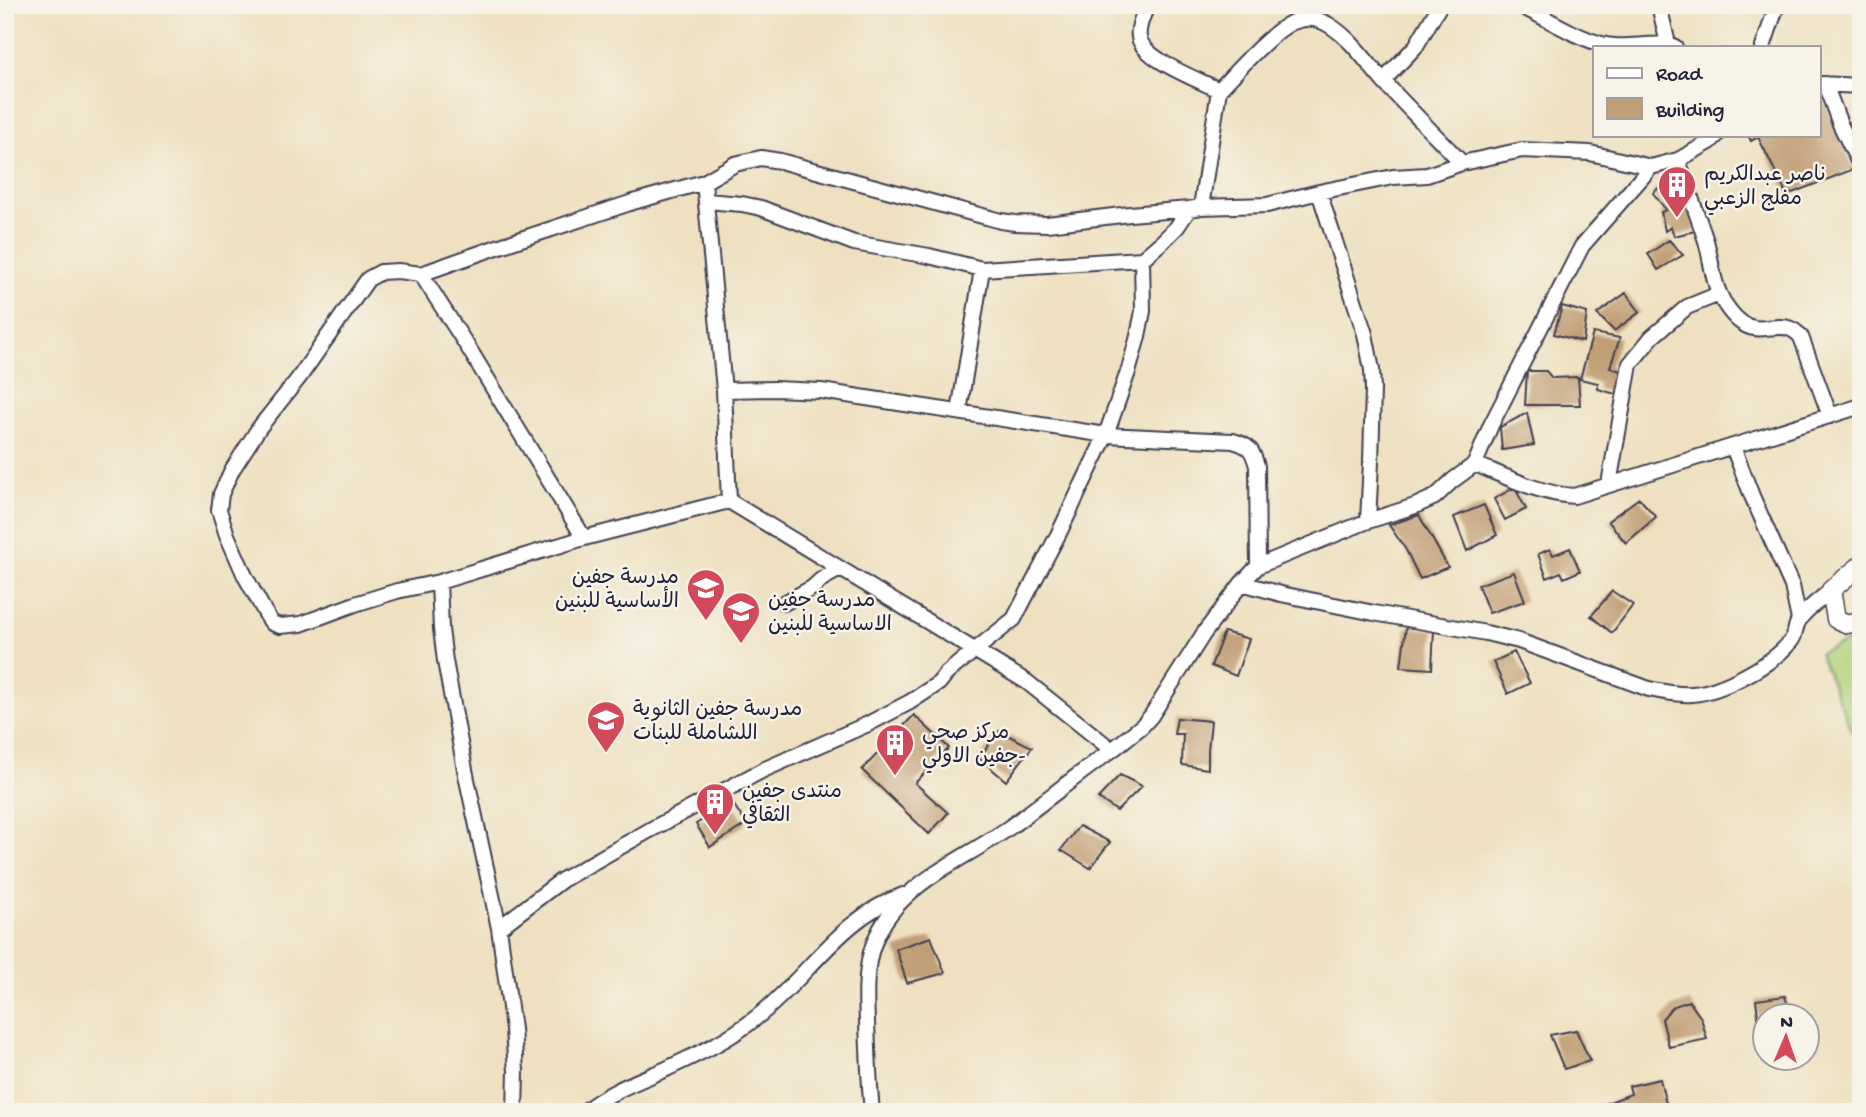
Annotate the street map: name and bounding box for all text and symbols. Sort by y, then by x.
legend [1593,46,1820,136]
text: Road [1656,64,1704,89]
text: Building [1655,100,1725,125]
building icon: ناصر عبدالكريم مفلج الزعبي [1656,164,1698,219]
place label: ناصر عبدالكريم مفلج الزعبي [1704,164,1827,216]
place label: مدرسة جفين الأساسية للبنين [555,567,679,616]
school or university icon: مدرسة جفين الأساسية للبنين [685,567,727,622]
school or university icon: مدرسة جفين الاساسية للبنين [720,590,762,645]
place label: مدرسة جفين الاساسية للبنين [768,590,892,639]
school or university icon: مدرسة جفين الثانوية اللشاملة للبنات [585,699,627,754]
place label: مدرسة جفين الثانوية اللشاملة للبنات [633,699,802,748]
building icon: مركز صحي جفين الاولي- [874,722,916,777]
place label: مركز صحي جفين الاولي- [922,722,1026,774]
building icon: منتدى جفين الثقافي [694,781,736,836]
place label: منتدى جفين الثقافي [742,781,842,830]
north arrow [1750,1002,1820,1072]
text: N [1780,1012,1793,1035]

